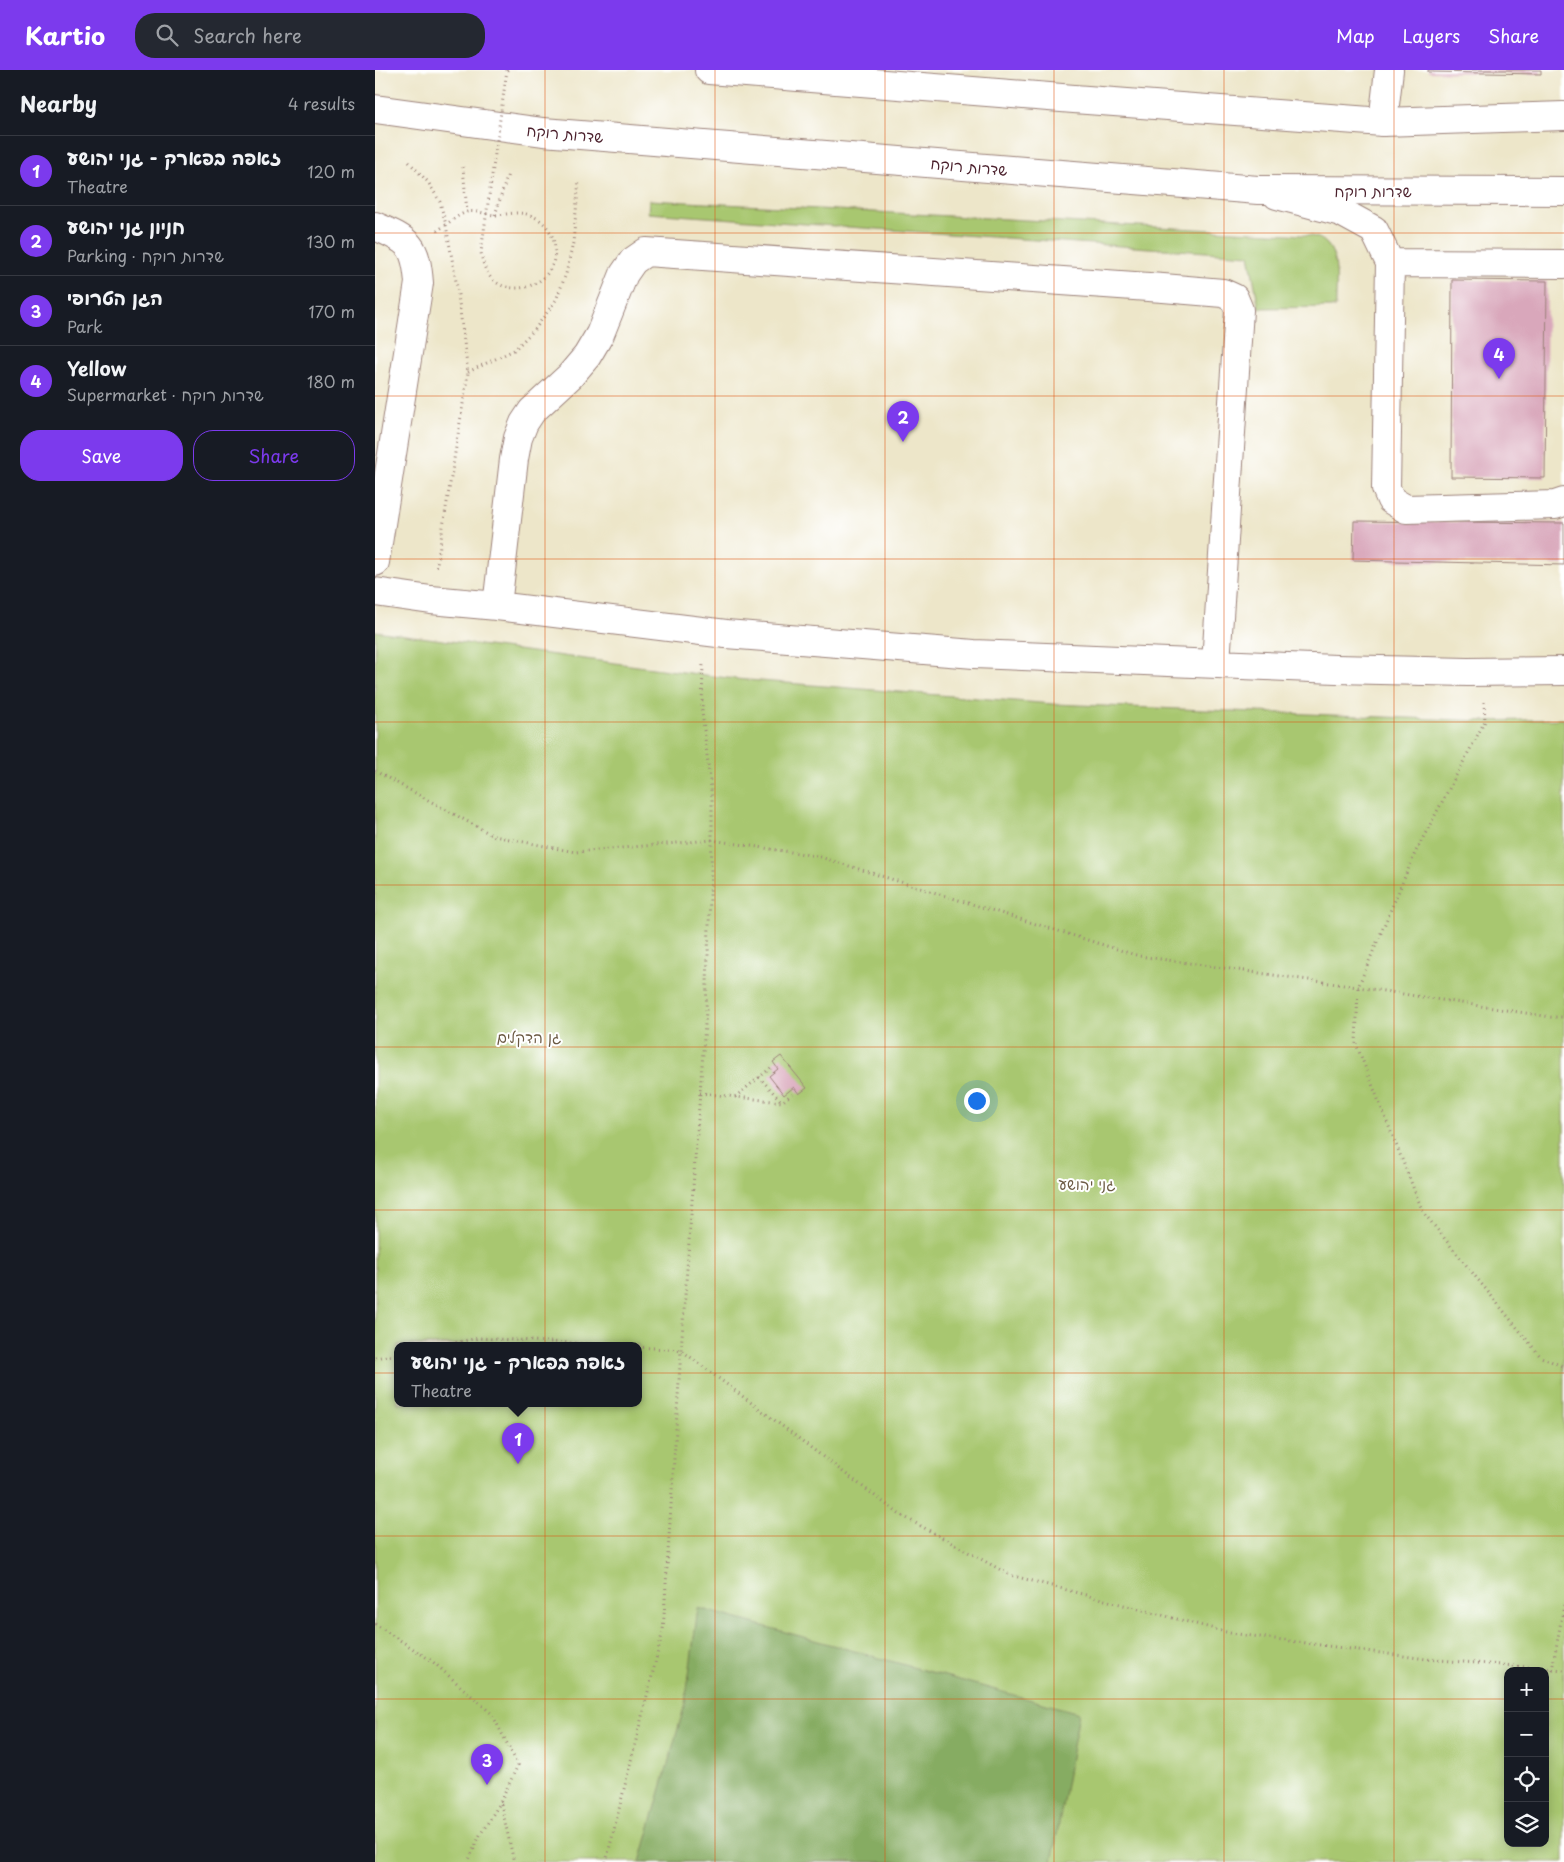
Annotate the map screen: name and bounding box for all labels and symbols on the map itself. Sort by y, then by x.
street label: שדרות רוקח [525,118,605,148]
street label: שדרות רוקח [929,151,1009,181]
street label: שדרות רוקח [1334,179,1412,202]
pin: 4 [1483,338,1515,379]
pin: 2 [887,401,919,442]
park label: גן הדקלים [497,1025,561,1048]
your location [964,1088,990,1114]
park label: גני יהושע [1059,1172,1115,1195]
pin: 1 [502,1423,534,1464]
pin: 3 [471,1744,503,1785]

